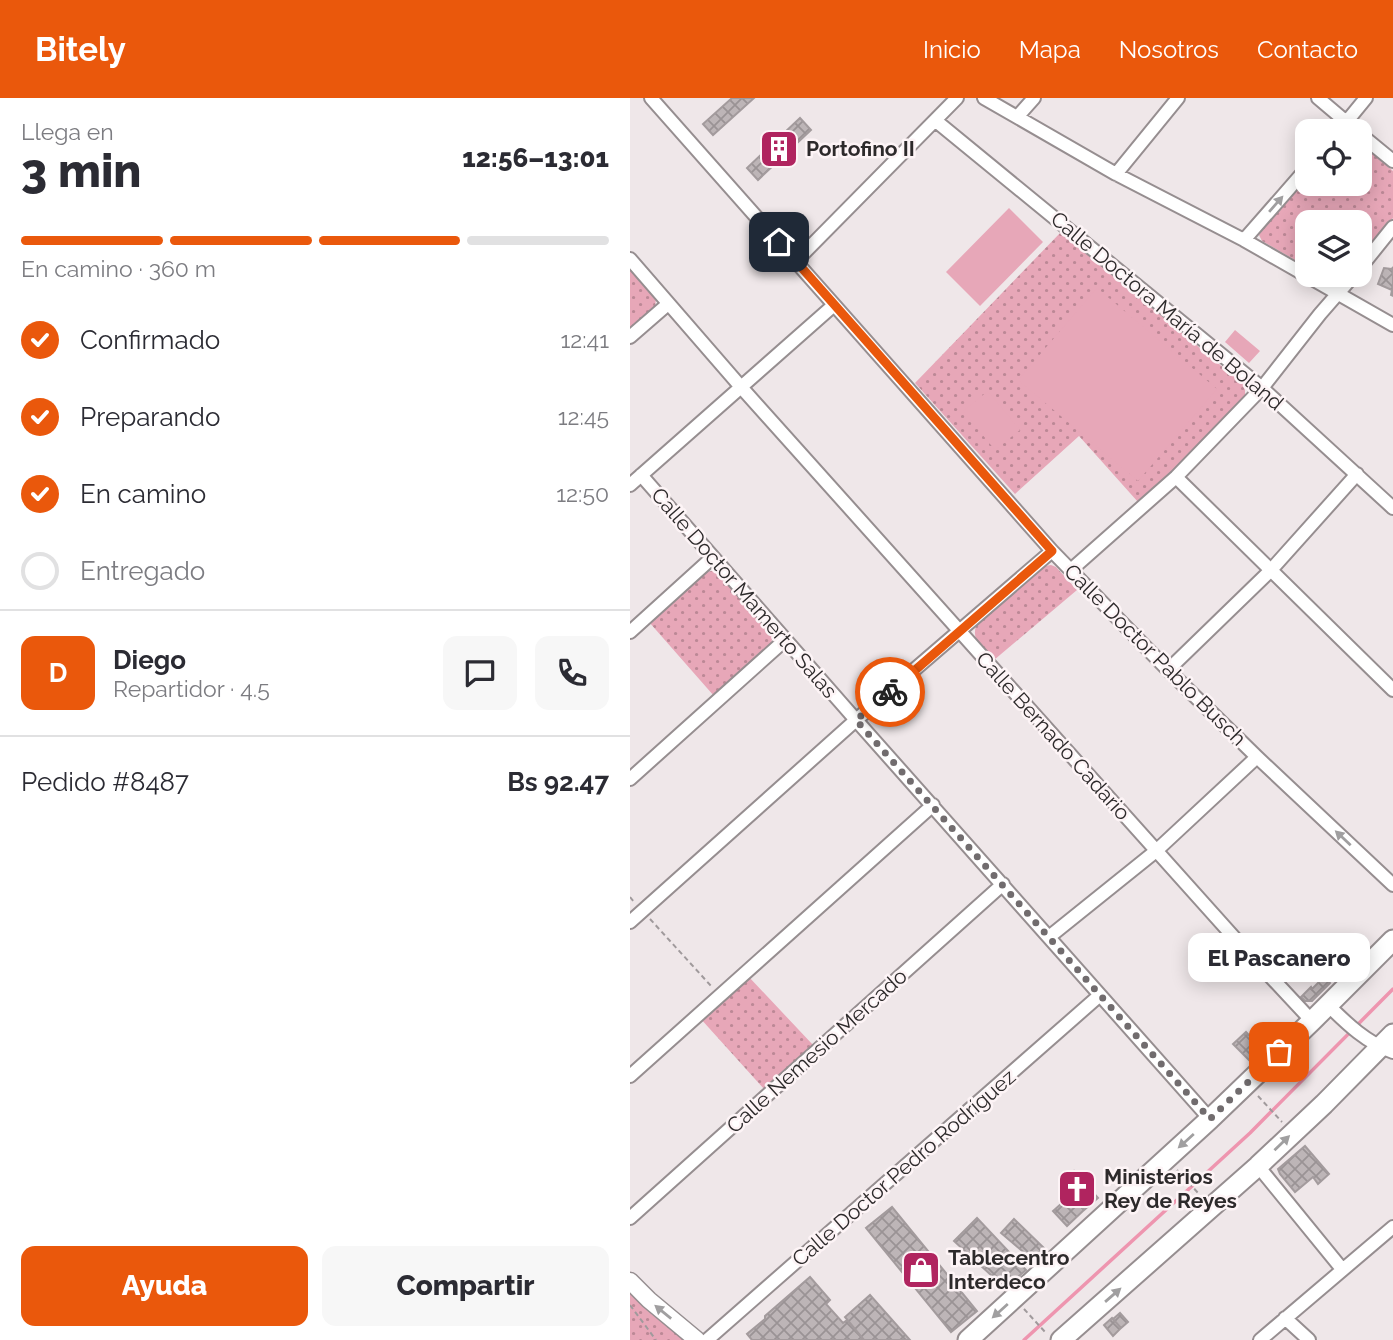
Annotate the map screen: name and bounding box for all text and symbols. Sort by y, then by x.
text: Bitely [35,30,126,69]
text: Inicio [923,35,981,64]
text: Mapa [1019,35,1081,64]
text: Nosotros [1119,35,1219,64]
text: Contacto [1257,35,1358,64]
text: Llega en [21,118,114,145]
map controls [1295,119,1372,287]
button: locate [1295,119,1372,196]
building icon: Portofino II [758,128,800,170]
place label: Portofino II [806,136,915,161]
text: 12:56–13:01 [462,143,609,173]
text: 3 min [21,144,141,198]
one-way arrow [1268,195,1284,213]
street label: Calle Doctora María de Boland [1046,206,1289,415]
button: layers [1295,210,1372,287]
pin [749,212,809,272]
icon: home [760,223,798,261]
text: En camino · 360 m [21,255,216,282]
icon: check [21,321,59,359]
text: Confirmado [80,325,220,355]
text: 12:41 [560,326,609,353]
icon: check [21,398,59,436]
text: Preparando [80,402,220,432]
text: 12:45 [558,403,609,430]
icon: check [21,475,59,513]
text: En camino [80,479,206,509]
text: 12:50 [556,480,609,507]
street label: Calle Doctor Mamerto Salas [646,482,843,703]
text: Entregado [80,556,205,586]
street label: Calle Doctor Pablo Busch [1059,559,1251,751]
button: chat [443,636,517,710]
button: phone [535,636,609,710]
text: Diego [113,645,186,675]
street label: Calle Bernado Cadario [971,646,1136,825]
courier [855,657,925,727]
text: D [49,658,67,688]
icon: bike [871,673,909,711]
text: Repartidor · 4.5 [113,675,270,702]
text: Pedido #8487 [21,767,189,797]
text: Bs 92.47 [507,767,609,797]
one-way arrow [1335,831,1352,847]
callout: El Pascanero [1188,933,1370,982]
text: El Pascanero [1207,944,1351,971]
street label: Calle Nemesio Mercado [721,963,912,1138]
pin [1249,1022,1309,1082]
icon: bag [1260,1033,1298,1071]
street label: Calle Doctor Pedro Rodríguez [787,1064,1020,1271]
one-way arrow [1177,1133,1195,1149]
one-way arrow [1273,1136,1290,1152]
place label: Ministerios Rey de Reyes [1104,1164,1237,1213]
church icon: Ministerios Rey de Reyes [1056,1168,1098,1210]
place label: Tablecentro Interdeco [948,1245,1070,1294]
button: Ayuda [21,1246,308,1326]
button: Compartir [322,1246,609,1326]
shop icon: Tablecentro Interdeco [900,1249,942,1291]
one-way arrow [1104,1287,1122,1303]
one-way arrow [991,1303,1009,1319]
one-way arrow [654,1304,672,1319]

